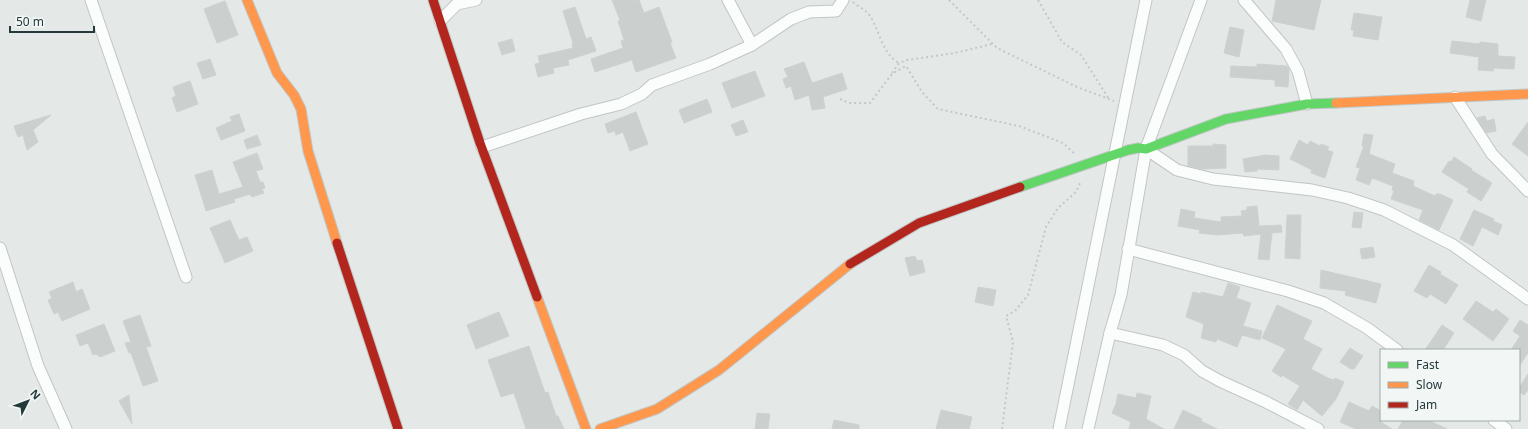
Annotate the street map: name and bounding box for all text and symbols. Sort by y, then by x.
scale bar [10,8,94,34]
text: 50 m [16,13,44,30]
legend [1380,349,1520,421]
text: Fast [1416,356,1440,373]
text: Slow [1416,376,1443,393]
north arrow [8,381,48,421]
text: N [27,386,44,402]
text: Jam [1415,396,1437,413]

